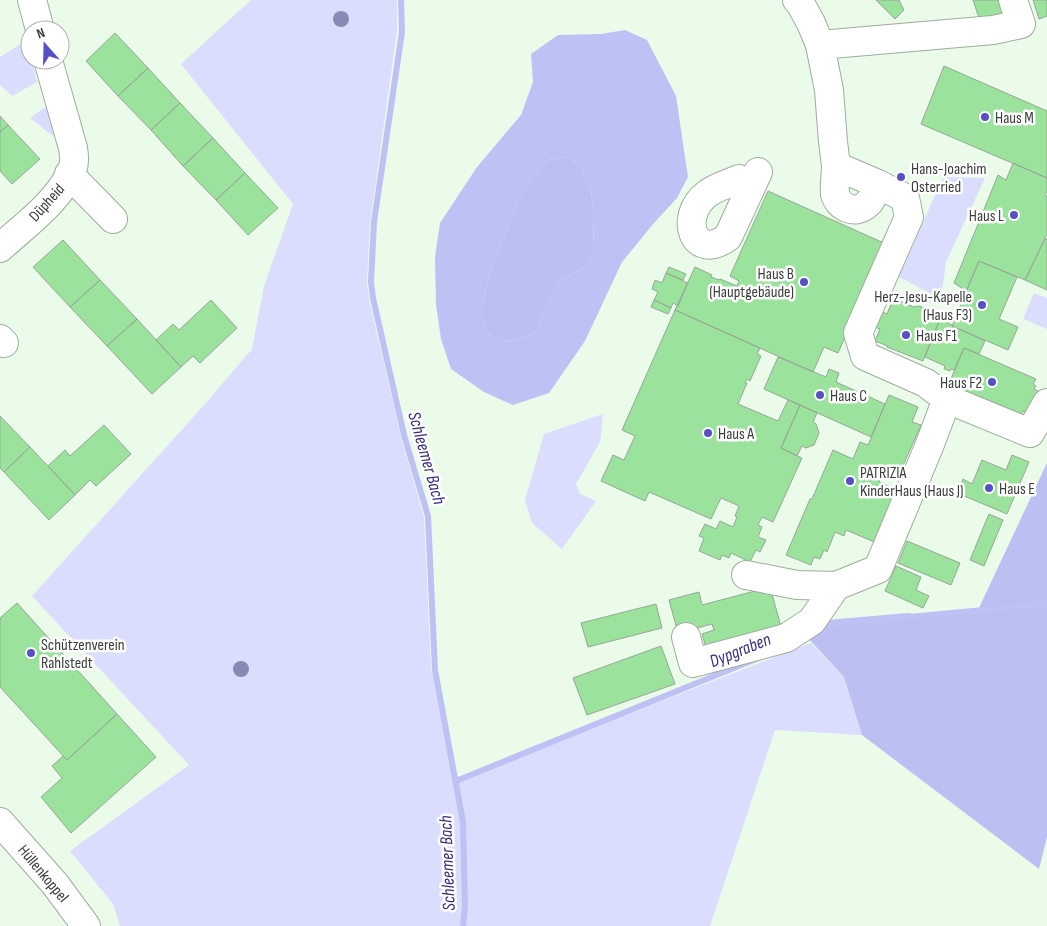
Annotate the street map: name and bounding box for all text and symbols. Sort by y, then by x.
north arrow [20,20,70,70]
text: N [34,24,47,43]
place label: Haus M [995,109,1034,128]
marker: Haus M [979,111,991,123]
place label: Hans-Joachim Osterried [911,160,987,197]
marker: Hans-Joachim Osterried [895,171,907,183]
street label: Düpheid [25,180,69,226]
place label: Haus L [969,207,1004,226]
marker: Haus L [1008,209,1020,221]
place label: Haus B (Hauptgebäude) [709,265,794,302]
marker: Haus B (Hauptgebäude) [798,276,810,288]
place label: Herz-Jesu-Kapelle (Haus F3) [874,288,972,325]
marker: Herz-Jesu-Kapelle (Haus F3) [976,299,988,311]
place label: Haus F1 [916,327,958,346]
marker: Haus F1 [900,329,912,341]
place label: Haus F2 [940,374,982,393]
marker: Haus F2 [986,376,998,388]
place label: Haus C [830,387,867,406]
marker: Haus C [814,389,826,401]
water label: Schleemer Bach [403,409,450,507]
place label: Haus A [718,425,754,444]
marker: Haus A [702,427,714,439]
place label: PATRIZIA KinderHaus (Haus J) [860,464,964,501]
marker: PATRIZIA KinderHaus (Haus J) [844,475,856,487]
place label: Haus E [999,480,1035,499]
marker: Haus E [983,482,995,494]
water label: Dypgraben [707,629,774,672]
place label: Schützenverein Rahlstedt [41,636,125,673]
marker: Schützenverein Rahlstedt [25,647,37,659]
water label: Schleemer Bach [435,814,460,911]
street label: Hüllenkoppel [13,841,72,907]

